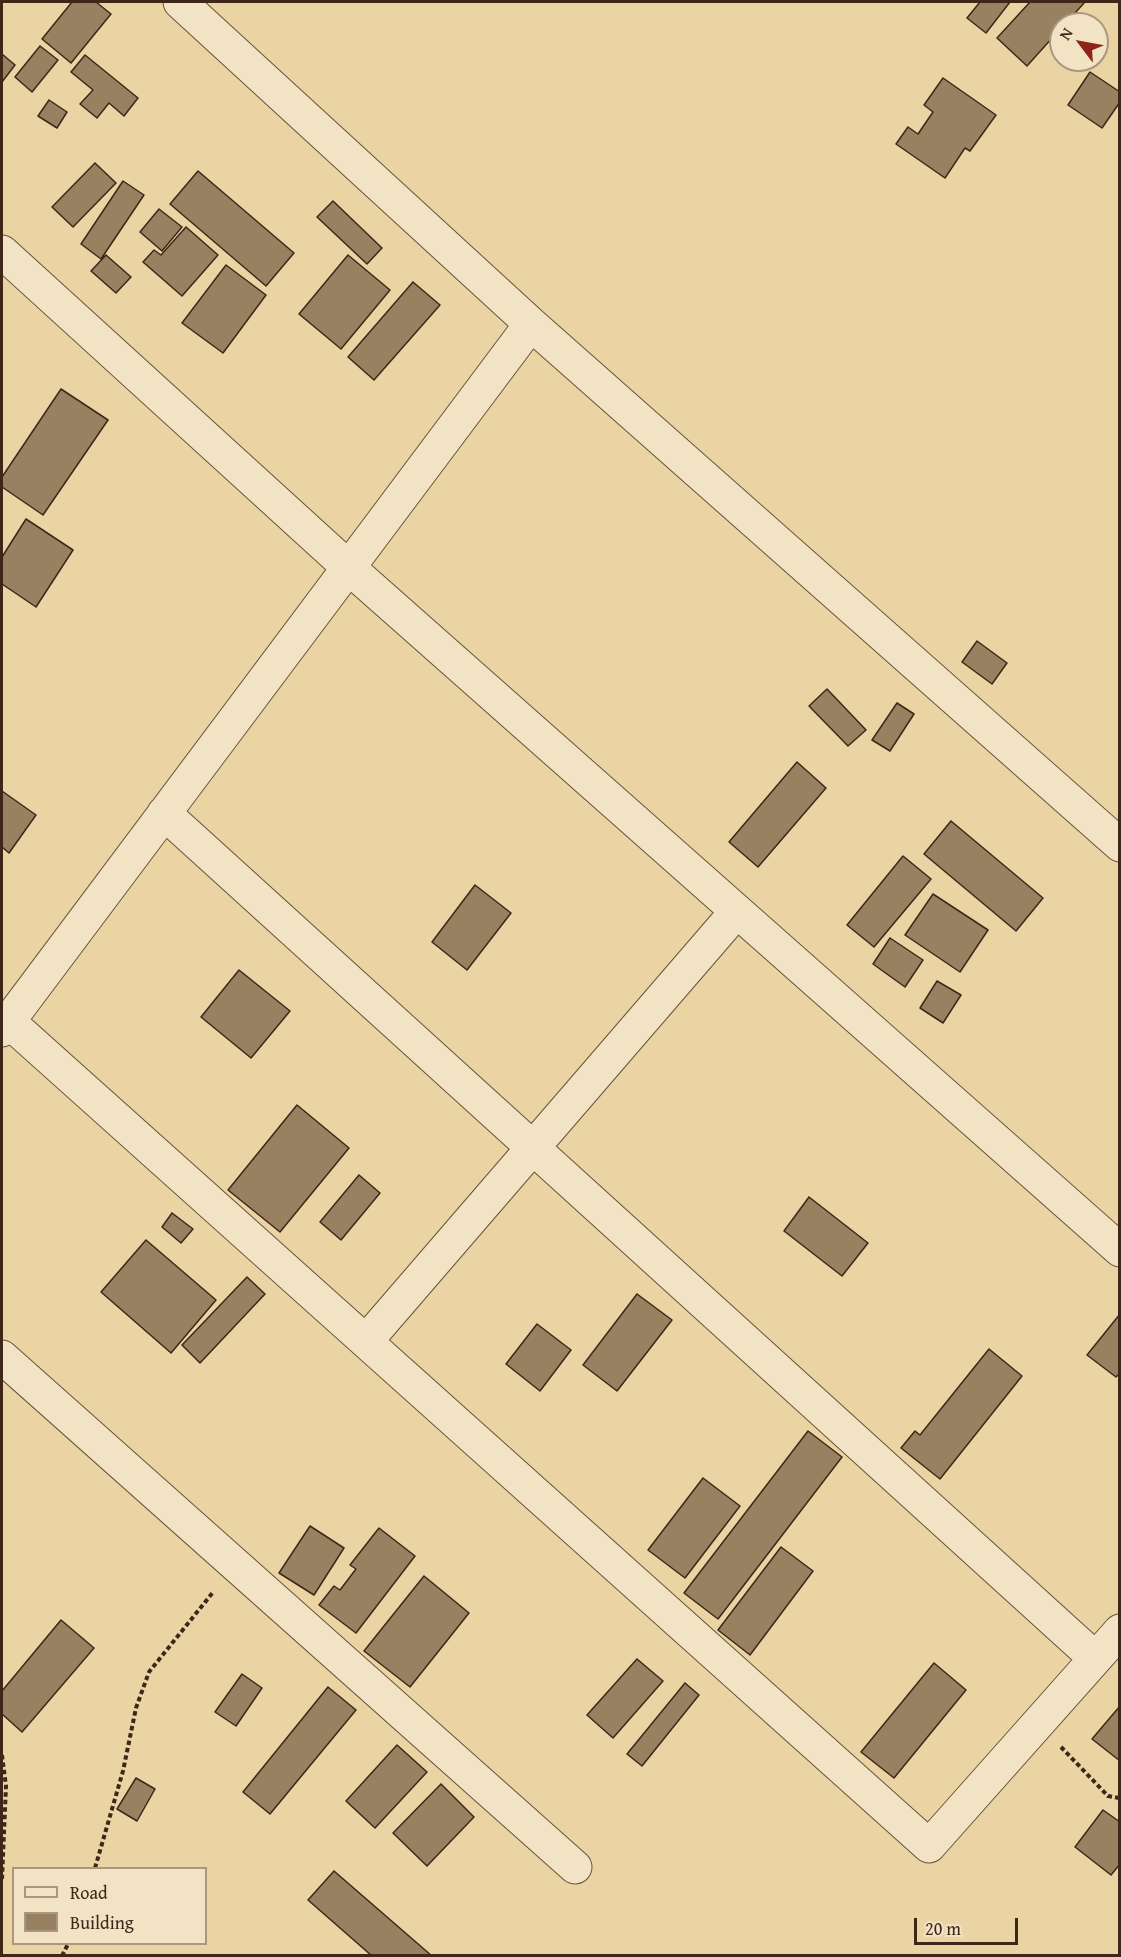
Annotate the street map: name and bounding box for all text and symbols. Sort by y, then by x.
north arrow [1049,12,1109,72]
text: N [1052,23,1078,44]
legend [12,1867,207,1945]
text: Road [70,1879,108,1906]
scale bar [917,1906,1020,1944]
text: Building [70,1909,134,1936]
text: 20 m [925,1915,961,1942]

